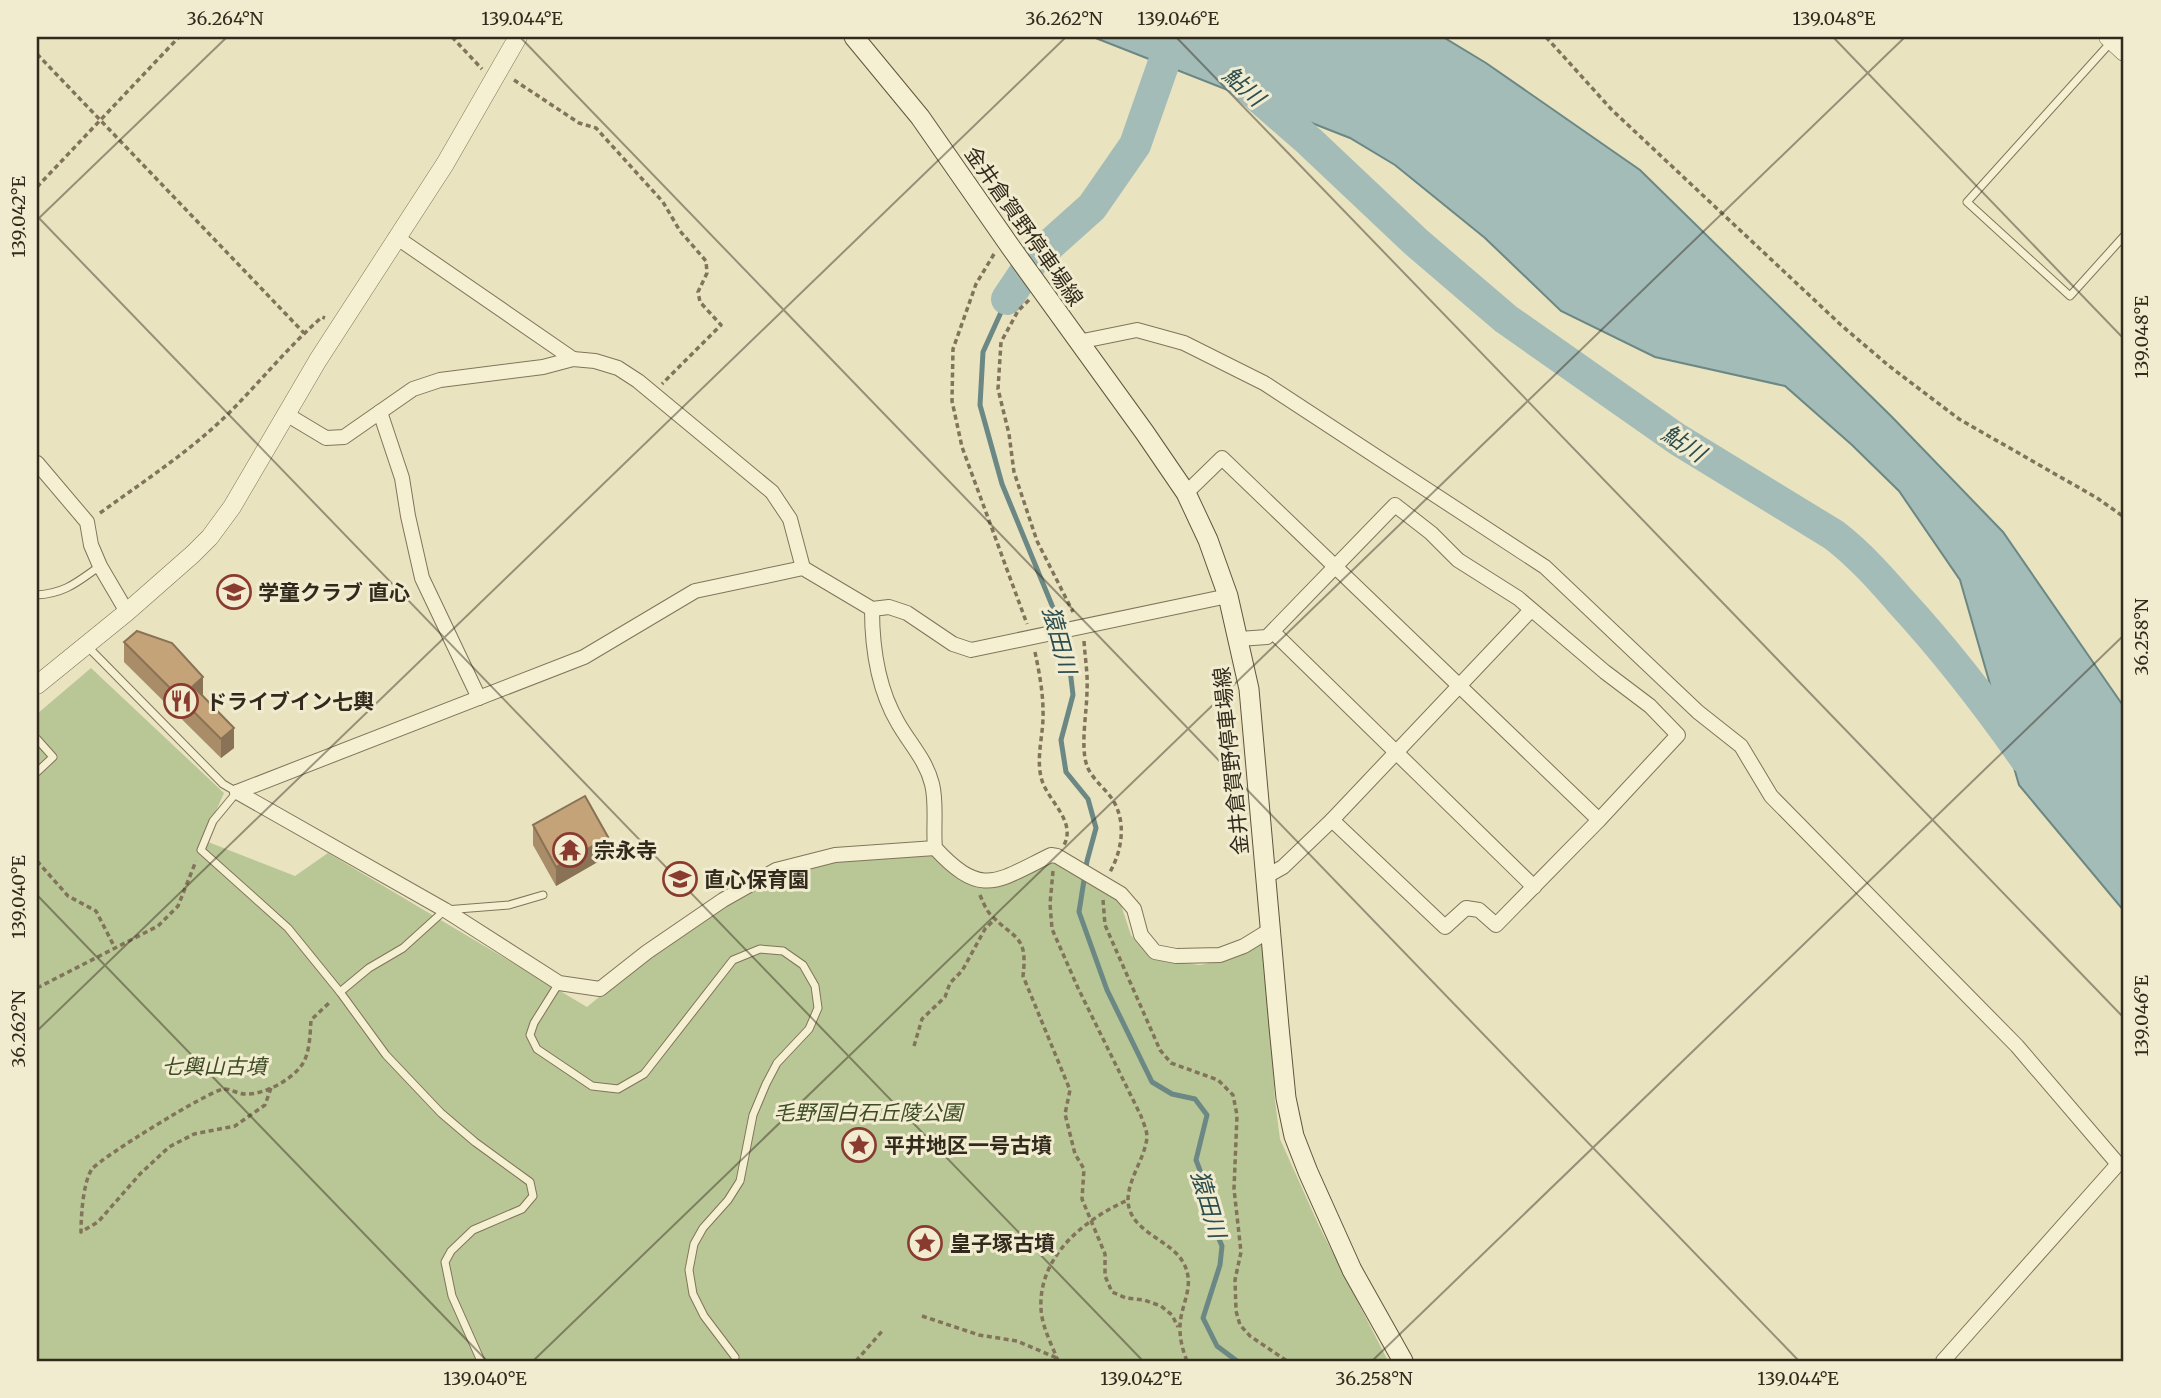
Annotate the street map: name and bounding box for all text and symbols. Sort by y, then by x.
text: 36.264°N [187,7,264,30]
text: 139.044°E [481,7,563,30]
text: 36.262°N [1025,7,1103,30]
text: 139.046°E [1137,7,1219,30]
text: 139.048°E [1793,7,1876,30]
water label: 鮎川 [1217,60,1273,114]
street label: 金井倉賀野停車場線 [959,141,1089,311]
text: 139.042°E [7,176,30,258]
text: 139.048°E [2130,295,2153,378]
water label: 鮎川 [1657,418,1714,469]
school or university icon: 学童クラブ 直心 [215,573,253,611]
place label: 学童クラブ 直心 [258,579,410,606]
text: 36.258°N [2130,598,2153,676]
water label: 猿田川 [1037,603,1084,680]
street label: 金井倉賀野停車場線 [1208,666,1254,856]
restaurant icon: ドライブイン七輿 [162,682,200,720]
place label: ドライブイン七輿 [206,688,374,715]
temple icon: 宗永寺 [551,831,589,869]
place label: 宗永寺 [594,837,657,864]
text: 139.040°E [7,855,30,939]
school or university icon: 直心保育園 [661,860,699,898]
place label: 直心保育園 [704,866,809,893]
text: 139.046°E [2130,975,2153,1057]
text: 36.262°N [7,990,30,1068]
park label: 七輿山古墳 [162,1053,269,1080]
park label: 毛野国白石丘陵公園 [774,1099,965,1126]
place icon: 平井地区一号古墳 [840,1126,878,1164]
place label: 平井地区一号古墳 [884,1132,1052,1159]
water label: 猿田川 [1186,1167,1233,1244]
place icon: 皇子塚古墳 [906,1224,944,1262]
place label: 皇子塚古墳 [950,1230,1055,1257]
text: 139.040°E [443,1367,527,1390]
text: 139.042°E [1100,1367,1182,1390]
text: 36.258°N [1335,1367,1413,1390]
text: 139.044°E [1757,1367,1839,1390]

